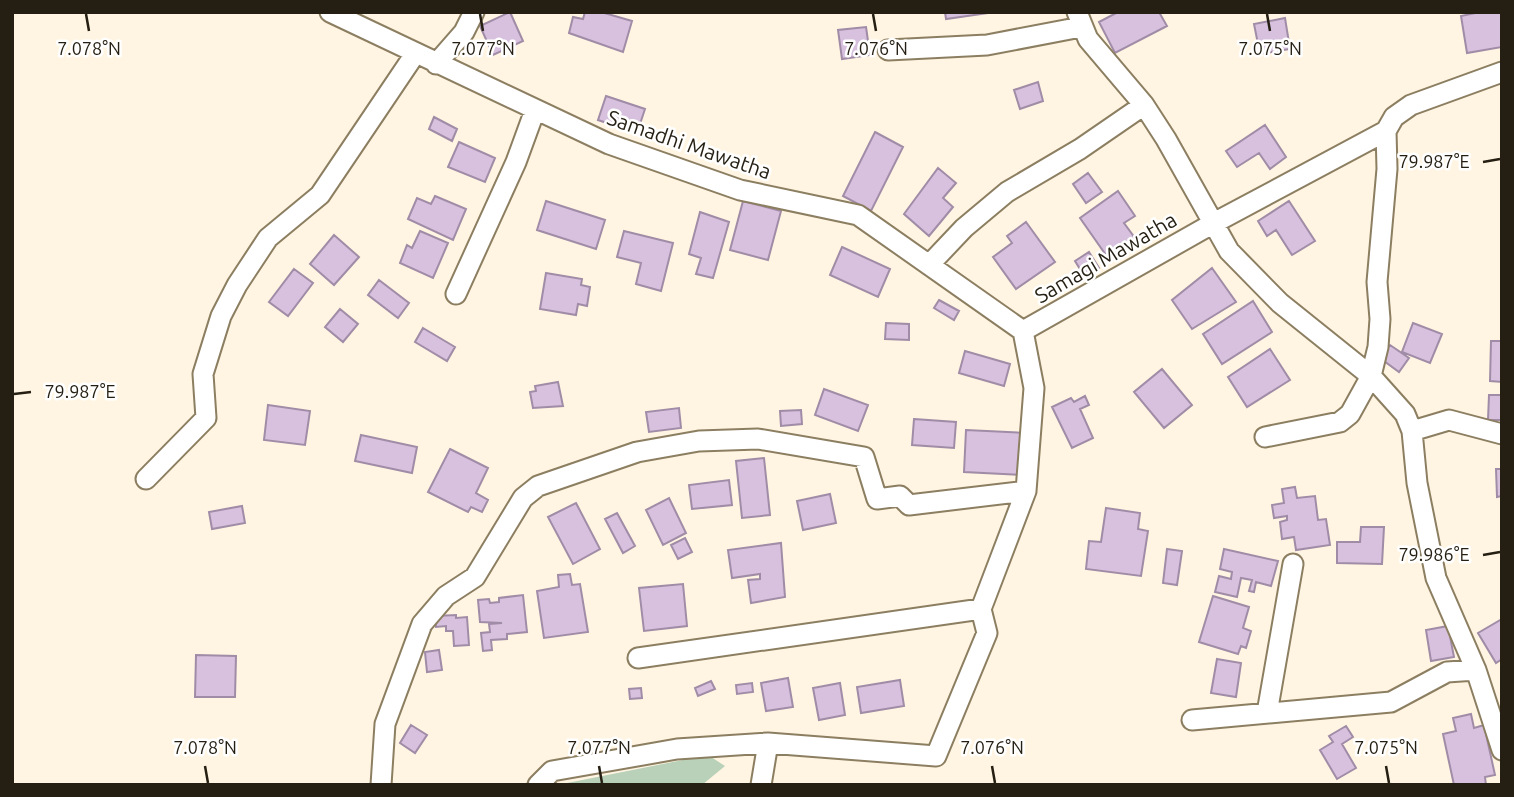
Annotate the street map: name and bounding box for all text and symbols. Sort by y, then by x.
text: 7.078°N [57,38,121,58]
text: 7.077°N [451,38,515,58]
text: 7.076°N [844,38,908,58]
text: 7.075°N [1238,38,1302,58]
street label: Samadhi Mawatha [604,105,775,183]
text: 79.987°E [1398,151,1470,171]
street label: Samagi Mawatha [1030,207,1181,307]
text: 79.987°E [44,381,116,401]
text: 79.986°E [1398,544,1470,564]
text: 7.078°N [173,737,237,757]
text: 7.077°N [567,737,631,757]
text: 7.076°N [960,737,1024,757]
text: 7.075°N [1354,737,1418,757]

